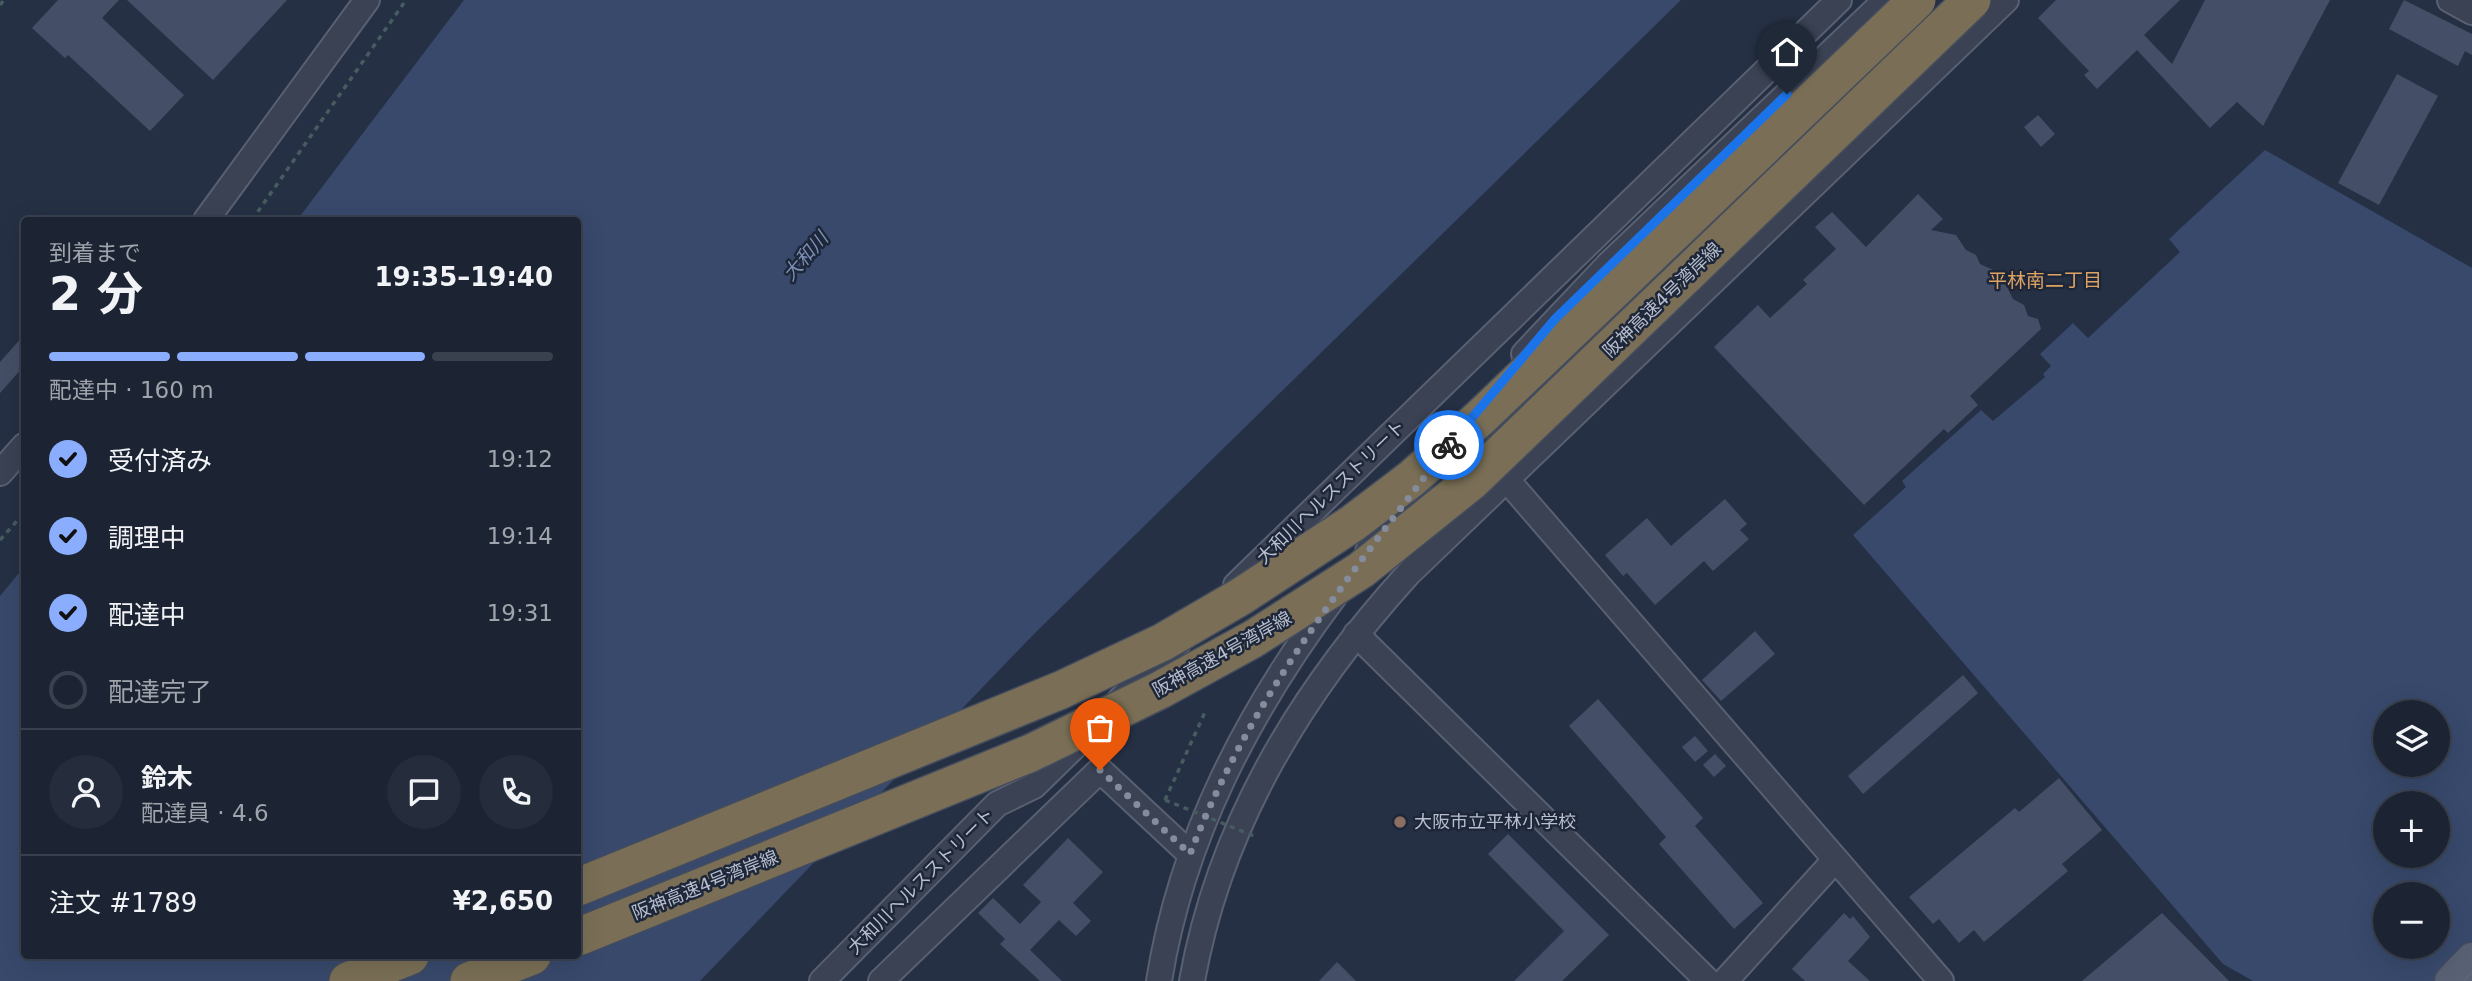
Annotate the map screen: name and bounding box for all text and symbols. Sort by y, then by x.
pin [1757,22,1817,94]
icon: home [1768,33,1806,71]
water label: 大和川 [778,226,833,285]
street label: 阪神高速4号湾岸線 [1598,238,1725,361]
text: 到着まで [49,240,141,266]
text: 19:35–19:40 [374,262,553,292]
text: 2 分 [49,267,143,321]
district label: 平林南二丁目 [1988,269,2102,291]
text: 配達中 · 160 m [49,377,214,403]
courier [1414,410,1484,480]
street label: 大和川ヘルスストリート [1252,415,1409,568]
icon: bike [1430,426,1468,464]
icon: check [49,440,87,478]
text: 受付済み [108,446,212,476]
text: 19:12 [487,446,553,472]
icon: check [49,517,87,555]
text: 調理中 [108,523,186,553]
text: 19:14 [487,523,553,549]
icon: check [49,594,87,632]
text: 配達中 [108,600,186,630]
text: 19:31 [487,600,553,626]
street label: 阪神高速4号湾岸線 [1149,607,1295,700]
text: 配達完了 [108,677,212,707]
pin [1070,698,1130,770]
map controls [2373,700,2450,959]
button: layers [2373,700,2450,777]
icon: bag [1081,709,1119,747]
button: person [49,755,123,829]
button: chat [387,755,461,829]
button: phone [479,755,553,829]
text: 鈴木 [141,763,193,793]
button: + [2373,791,2450,868]
text: 配達員 · 4.6 [141,800,269,826]
street label: 大和川ヘルスストリート [843,803,998,958]
place label: 大阪市立平林小学校 [1414,811,1576,832]
marker: 大阪市立平林小学校 [1392,814,1408,830]
street label: 阪神高速4号湾岸線 [629,846,781,923]
button: − [2373,882,2450,959]
text: ¥2,650 [453,886,553,916]
text: 注文 #1789 [49,888,197,918]

